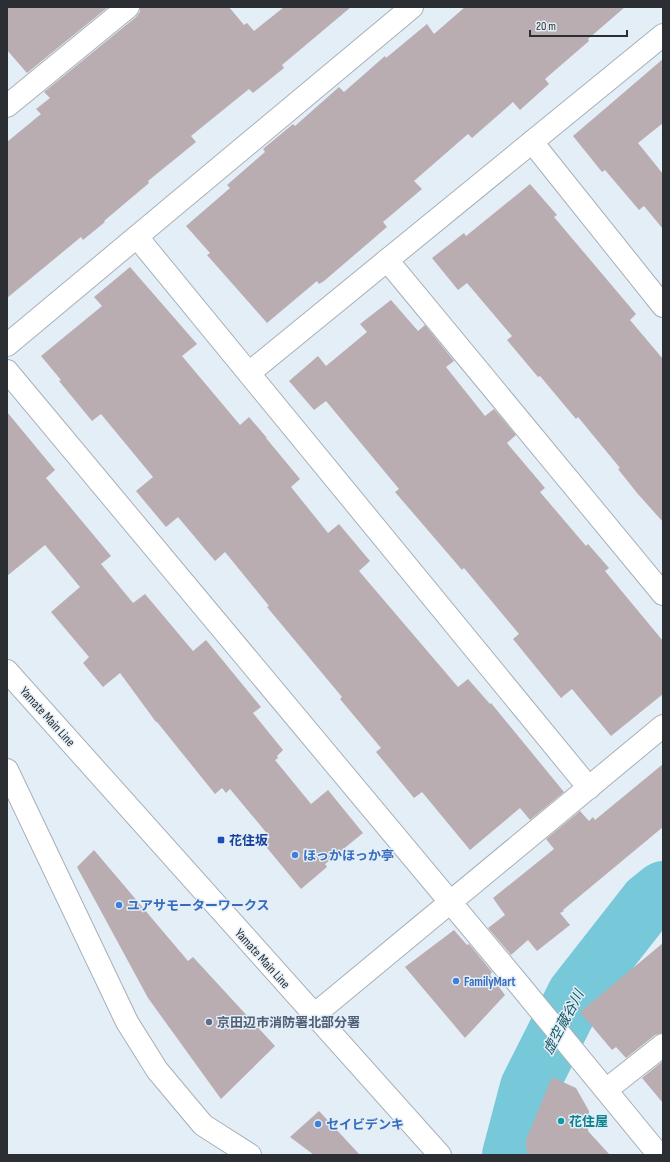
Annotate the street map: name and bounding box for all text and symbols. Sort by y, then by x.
scale bar [530,12,627,38]
text: 20 m [536,19,556,34]
street label: Yamate Main Line [16,683,78,750]
place label: 花住坂 [229,833,268,849]
marker: 花住坂 [216,835,226,845]
place label: ほっかほっか亭 [303,848,394,864]
marker: ほっかほっか亭 [290,850,300,860]
place label: ユアサモーターワークス [127,898,270,914]
marker: ユアサモーターワークス [114,900,124,910]
street label: Yamate Main Line [231,925,293,992]
place label: FamilyMart [464,974,516,990]
marker: FamilyMart [451,976,461,986]
water label: 虚空蔵谷川 [540,986,588,1057]
place label: 京田辺市消防署北部分署 [217,1015,360,1031]
marker: 京田辺市消防署北部分署 [204,1017,214,1027]
place label: 花住屋 [569,1114,608,1130]
marker: 花住屋 [556,1116,566,1126]
place label: セイビデンキ [326,1117,404,1133]
marker: セイビデンキ [313,1119,323,1129]

